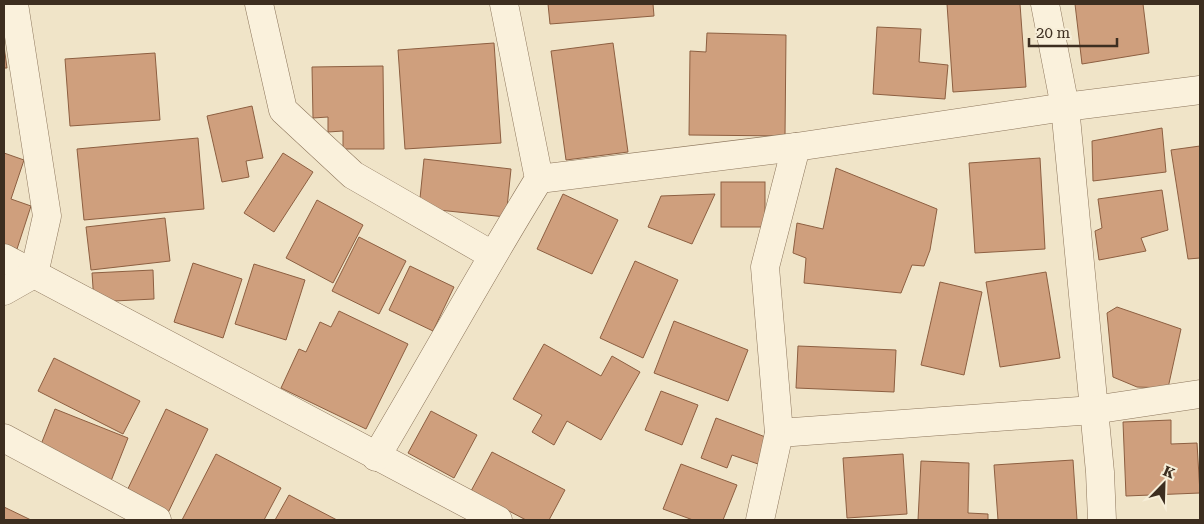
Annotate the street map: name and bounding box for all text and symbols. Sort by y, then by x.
scale bar [1029,15,1116,47]
text: 20 m [1036,24,1071,42]
north arrow [1139,459,1189,509]
text: K [1161,463,1177,482]

